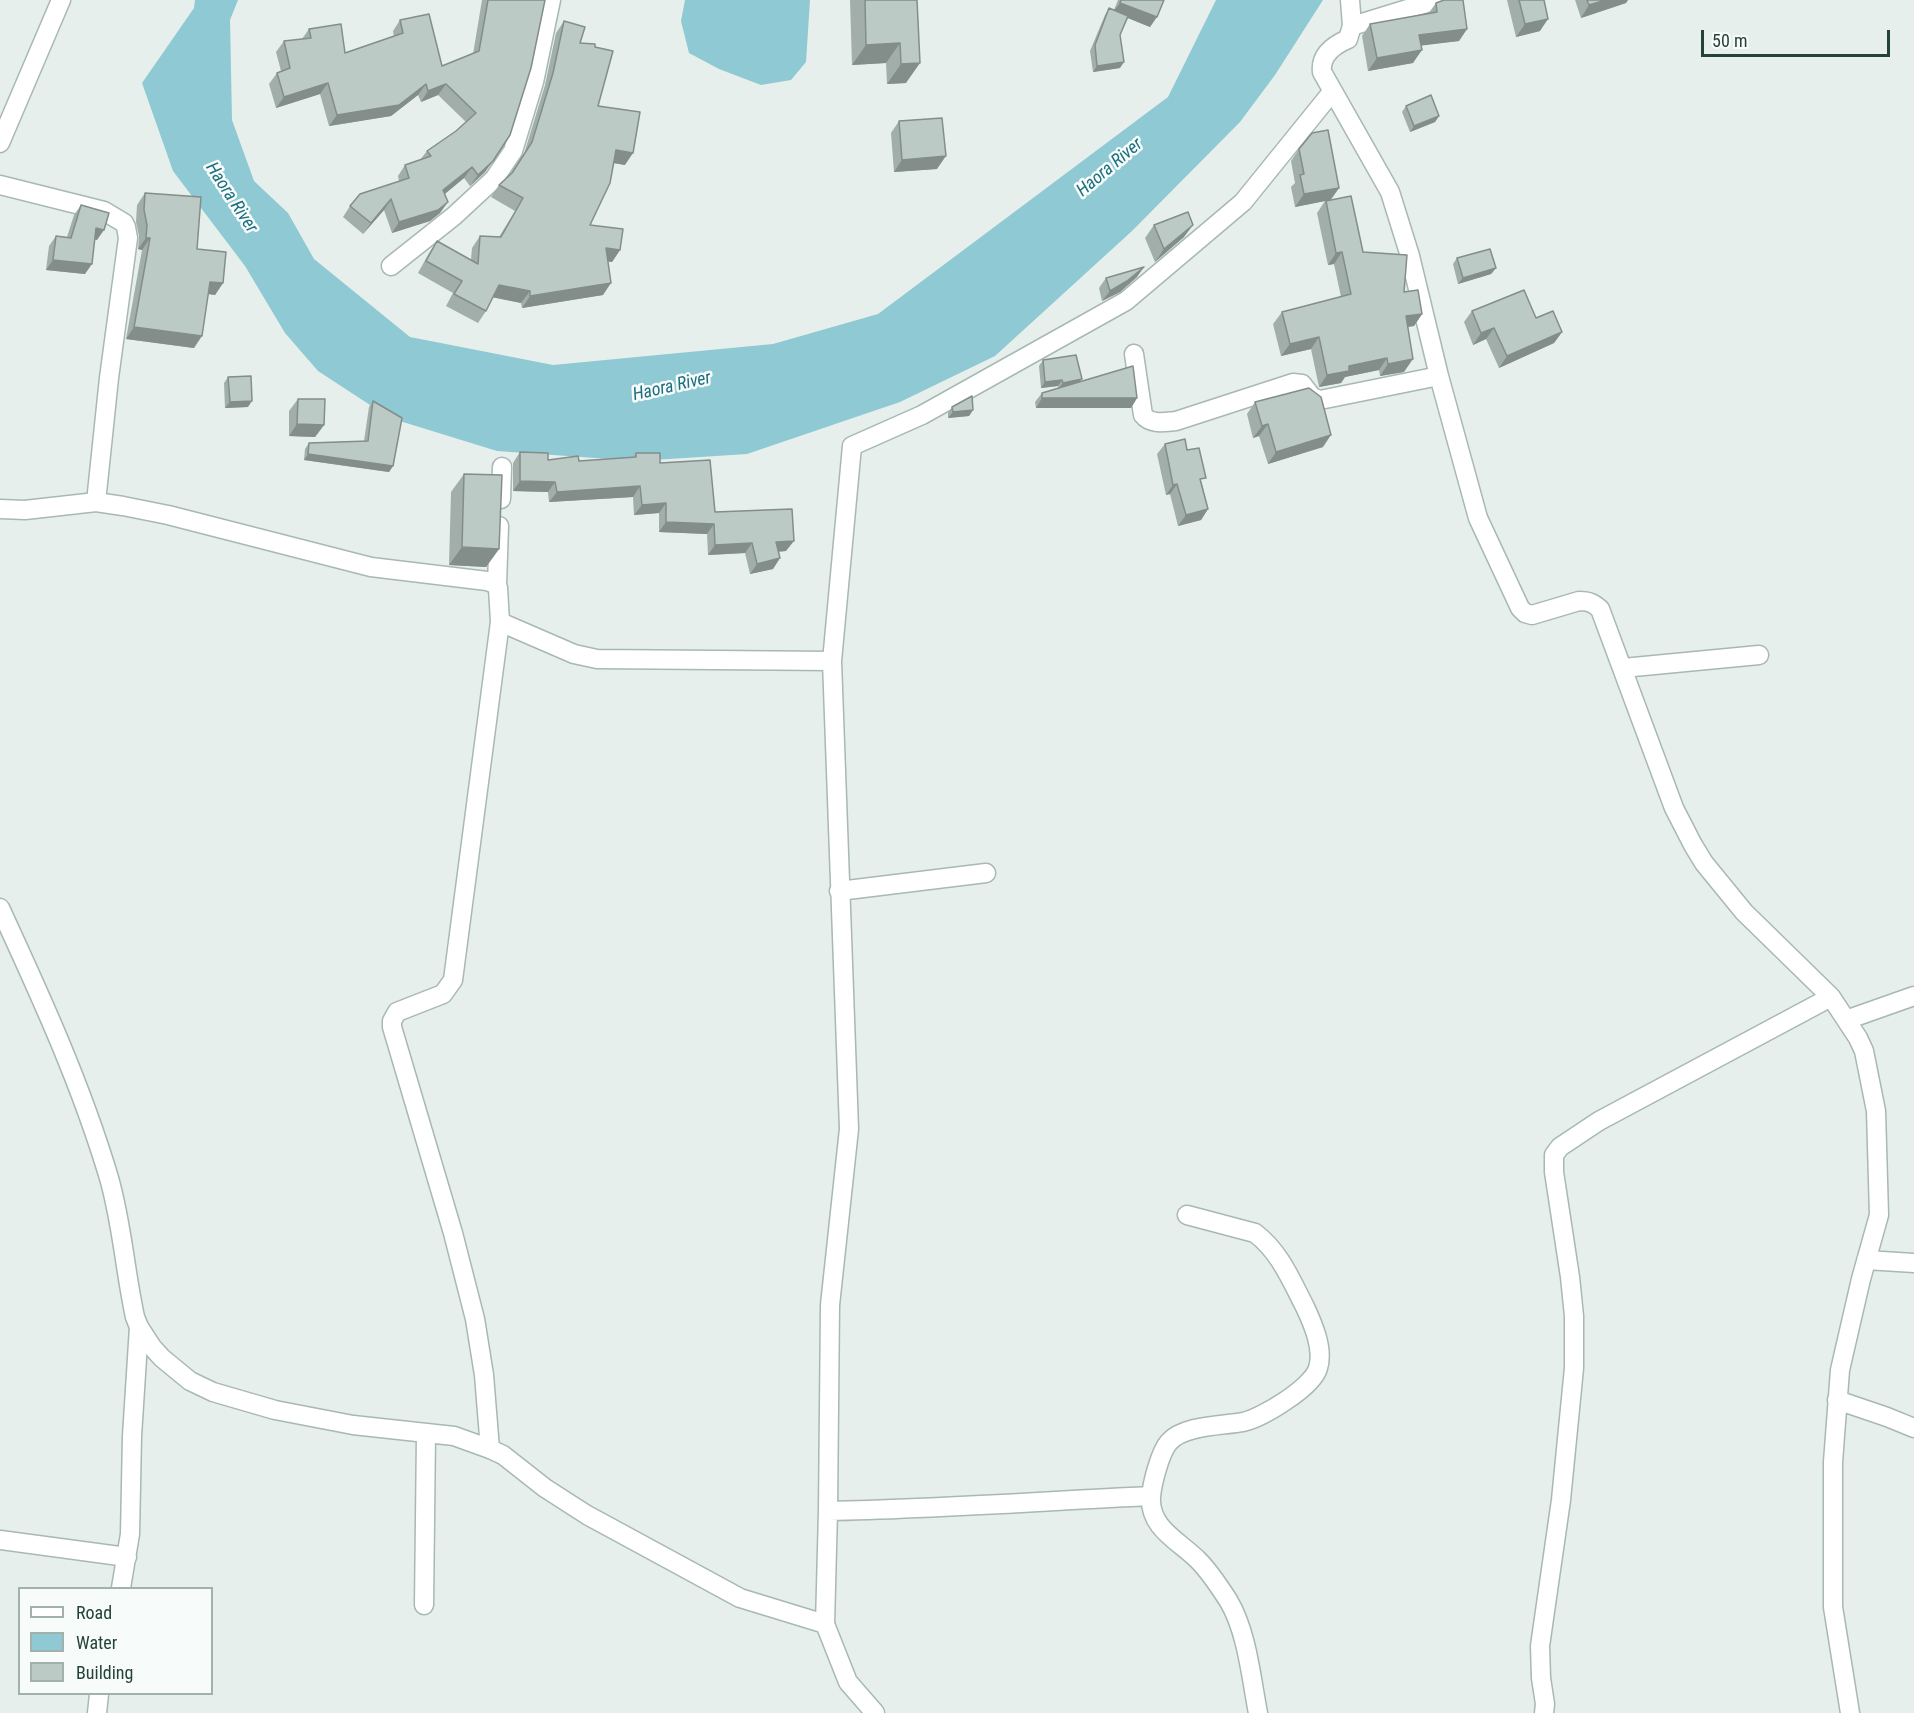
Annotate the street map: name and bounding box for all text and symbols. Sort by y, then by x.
scale bar [1704,18,1893,56]
text: 50 m [1712,30,1747,51]
water label: Haora River [1073,134,1147,202]
water label: Haora River [200,159,262,237]
water label: Haora River [631,368,713,406]
legend [18,1587,213,1695]
text: Road [76,1602,112,1623]
text: Water [76,1632,117,1653]
text: Building [76,1662,133,1683]

